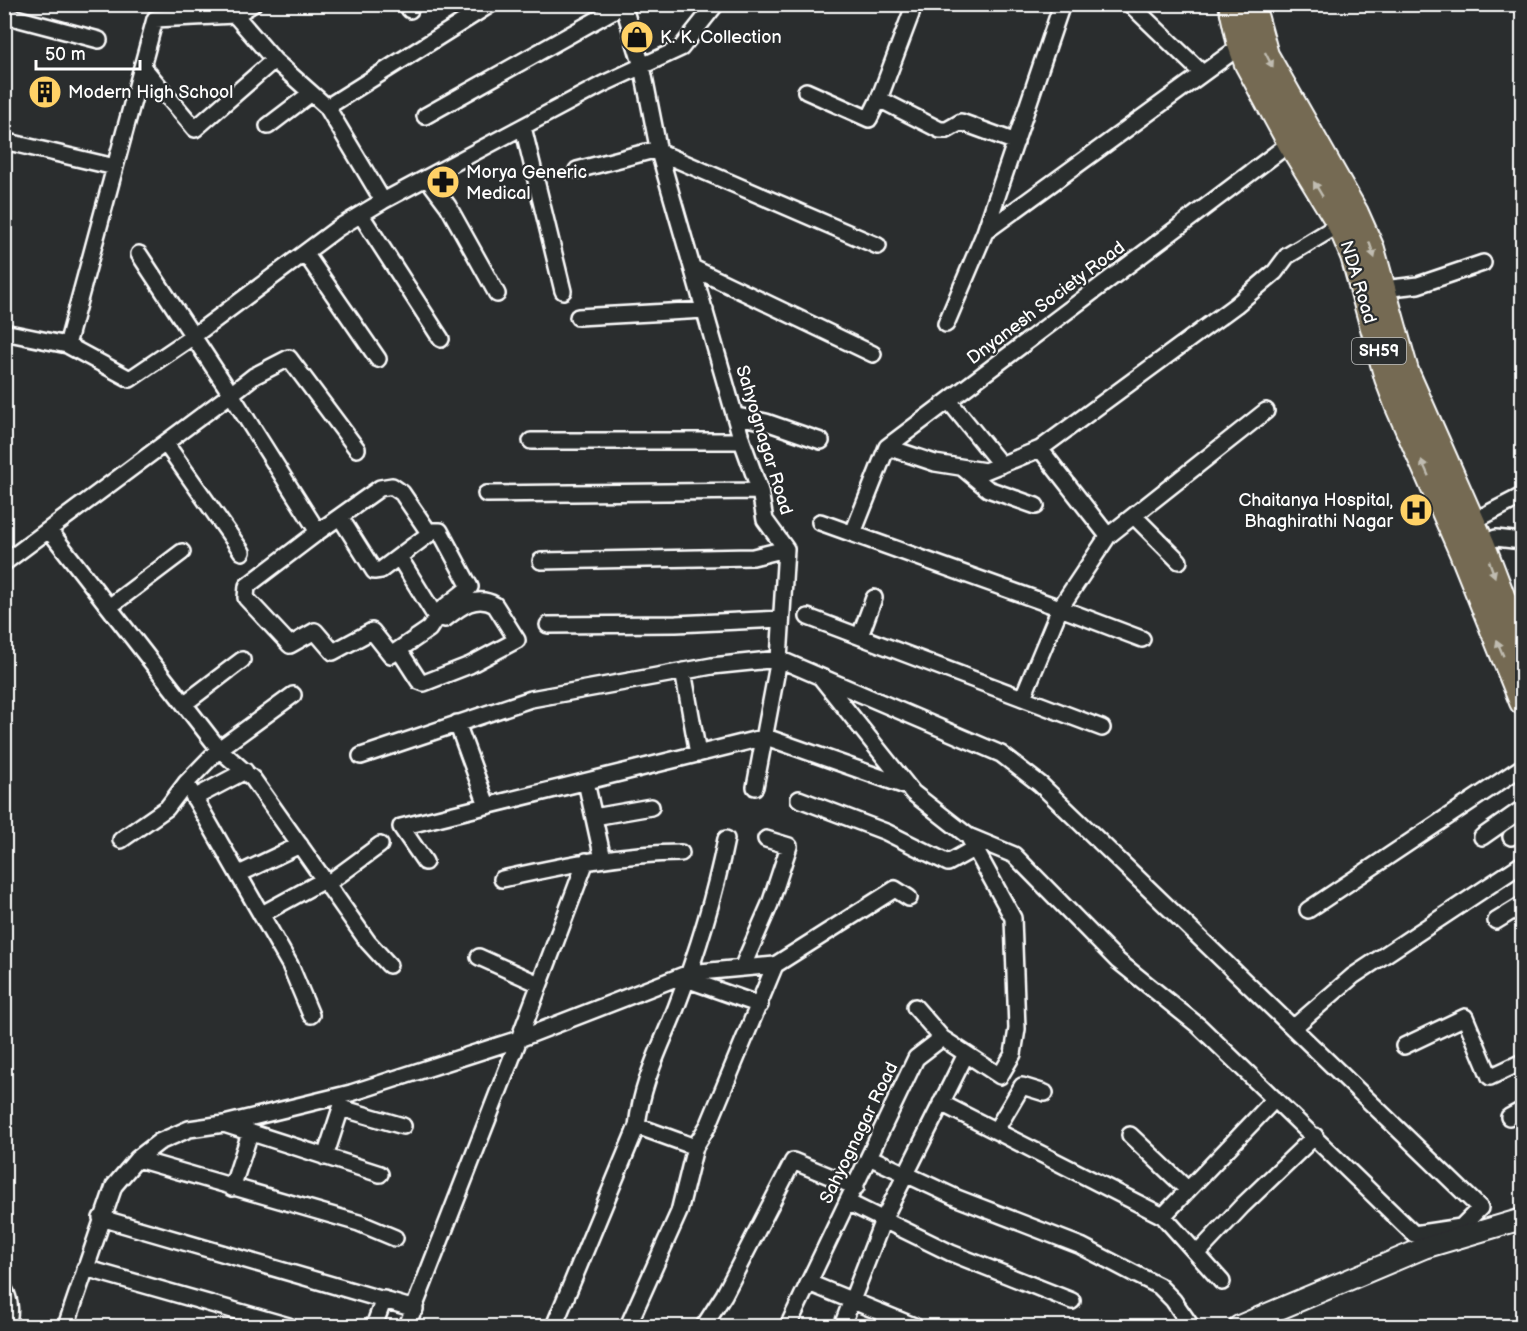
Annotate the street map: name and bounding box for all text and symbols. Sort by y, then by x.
shop icon: K. K. Collection [619,19,655,55]
place label: K. K. Collection [660,27,782,48]
scale bar [36,33,140,71]
text: 50 m [45,44,86,65]
one-way arrow [1265,52,1274,69]
building icon: Modern High School [27,74,63,110]
place label: Modern High School [68,82,233,103]
place label: Morya Generic Medical [466,162,587,204]
pharmacy icon: Morya Generic Medical [425,164,461,200]
one-way arrow [1312,181,1323,197]
street label: Dnyanesh Society Road [963,237,1129,369]
street label: NDA Road [1335,238,1381,326]
one-way arrow [1367,241,1377,259]
road number: SH59 [1352,338,1406,364]
street label: Sahyognagar Road [731,363,797,517]
one-way arrow [1420,458,1430,476]
place label: Chaitanya Hospital, Bhaghirathi Nagar [1238,490,1394,532]
hospital icon: Chaitanya Hospital, Bhaghirathi Nagar [1398,492,1434,528]
one-way arrow [1488,560,1497,578]
one-way arrow [1495,638,1505,656]
street label: Sahyognagar Road [816,1059,902,1207]

